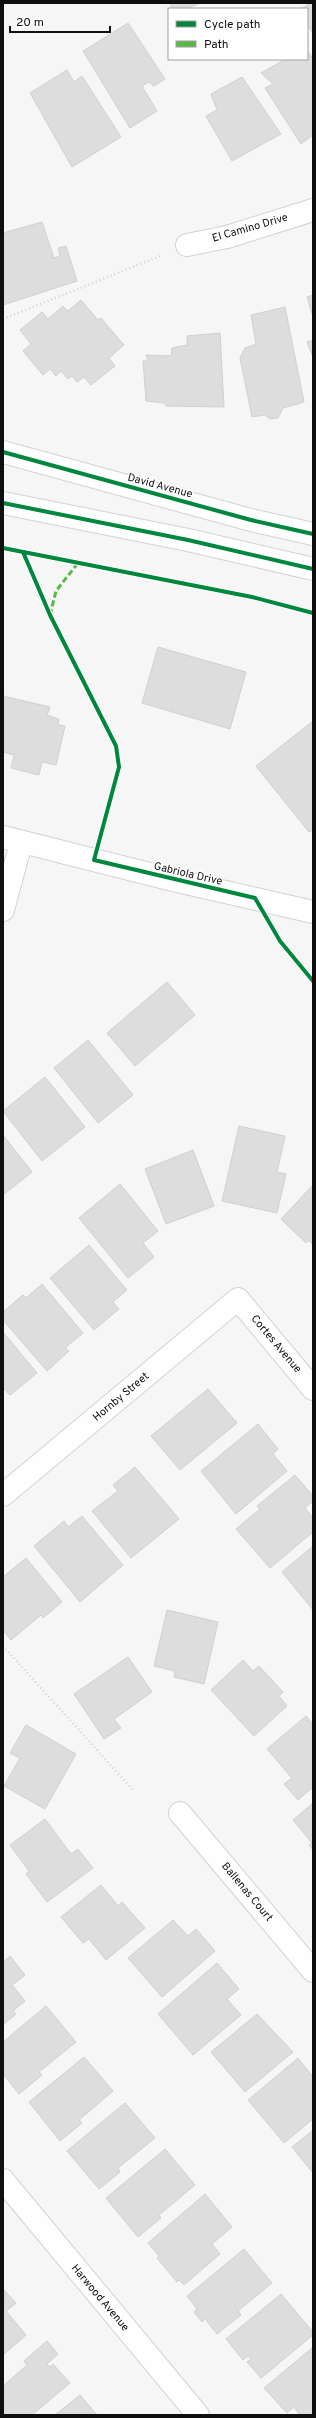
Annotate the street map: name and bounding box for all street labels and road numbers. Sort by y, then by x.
street label: El Camino Drive [210,210,290,246]
street label: David Avenue [126,471,194,501]
street label: Gabriola Drive [152,859,224,889]
street label: Cortes Avenue [248,1312,304,1376]
street label: Hornby Street [90,1369,152,1425]
street label: Ballenas Court [218,1860,276,1924]
street label: Harwood Avenue [68,2262,132,2334]

